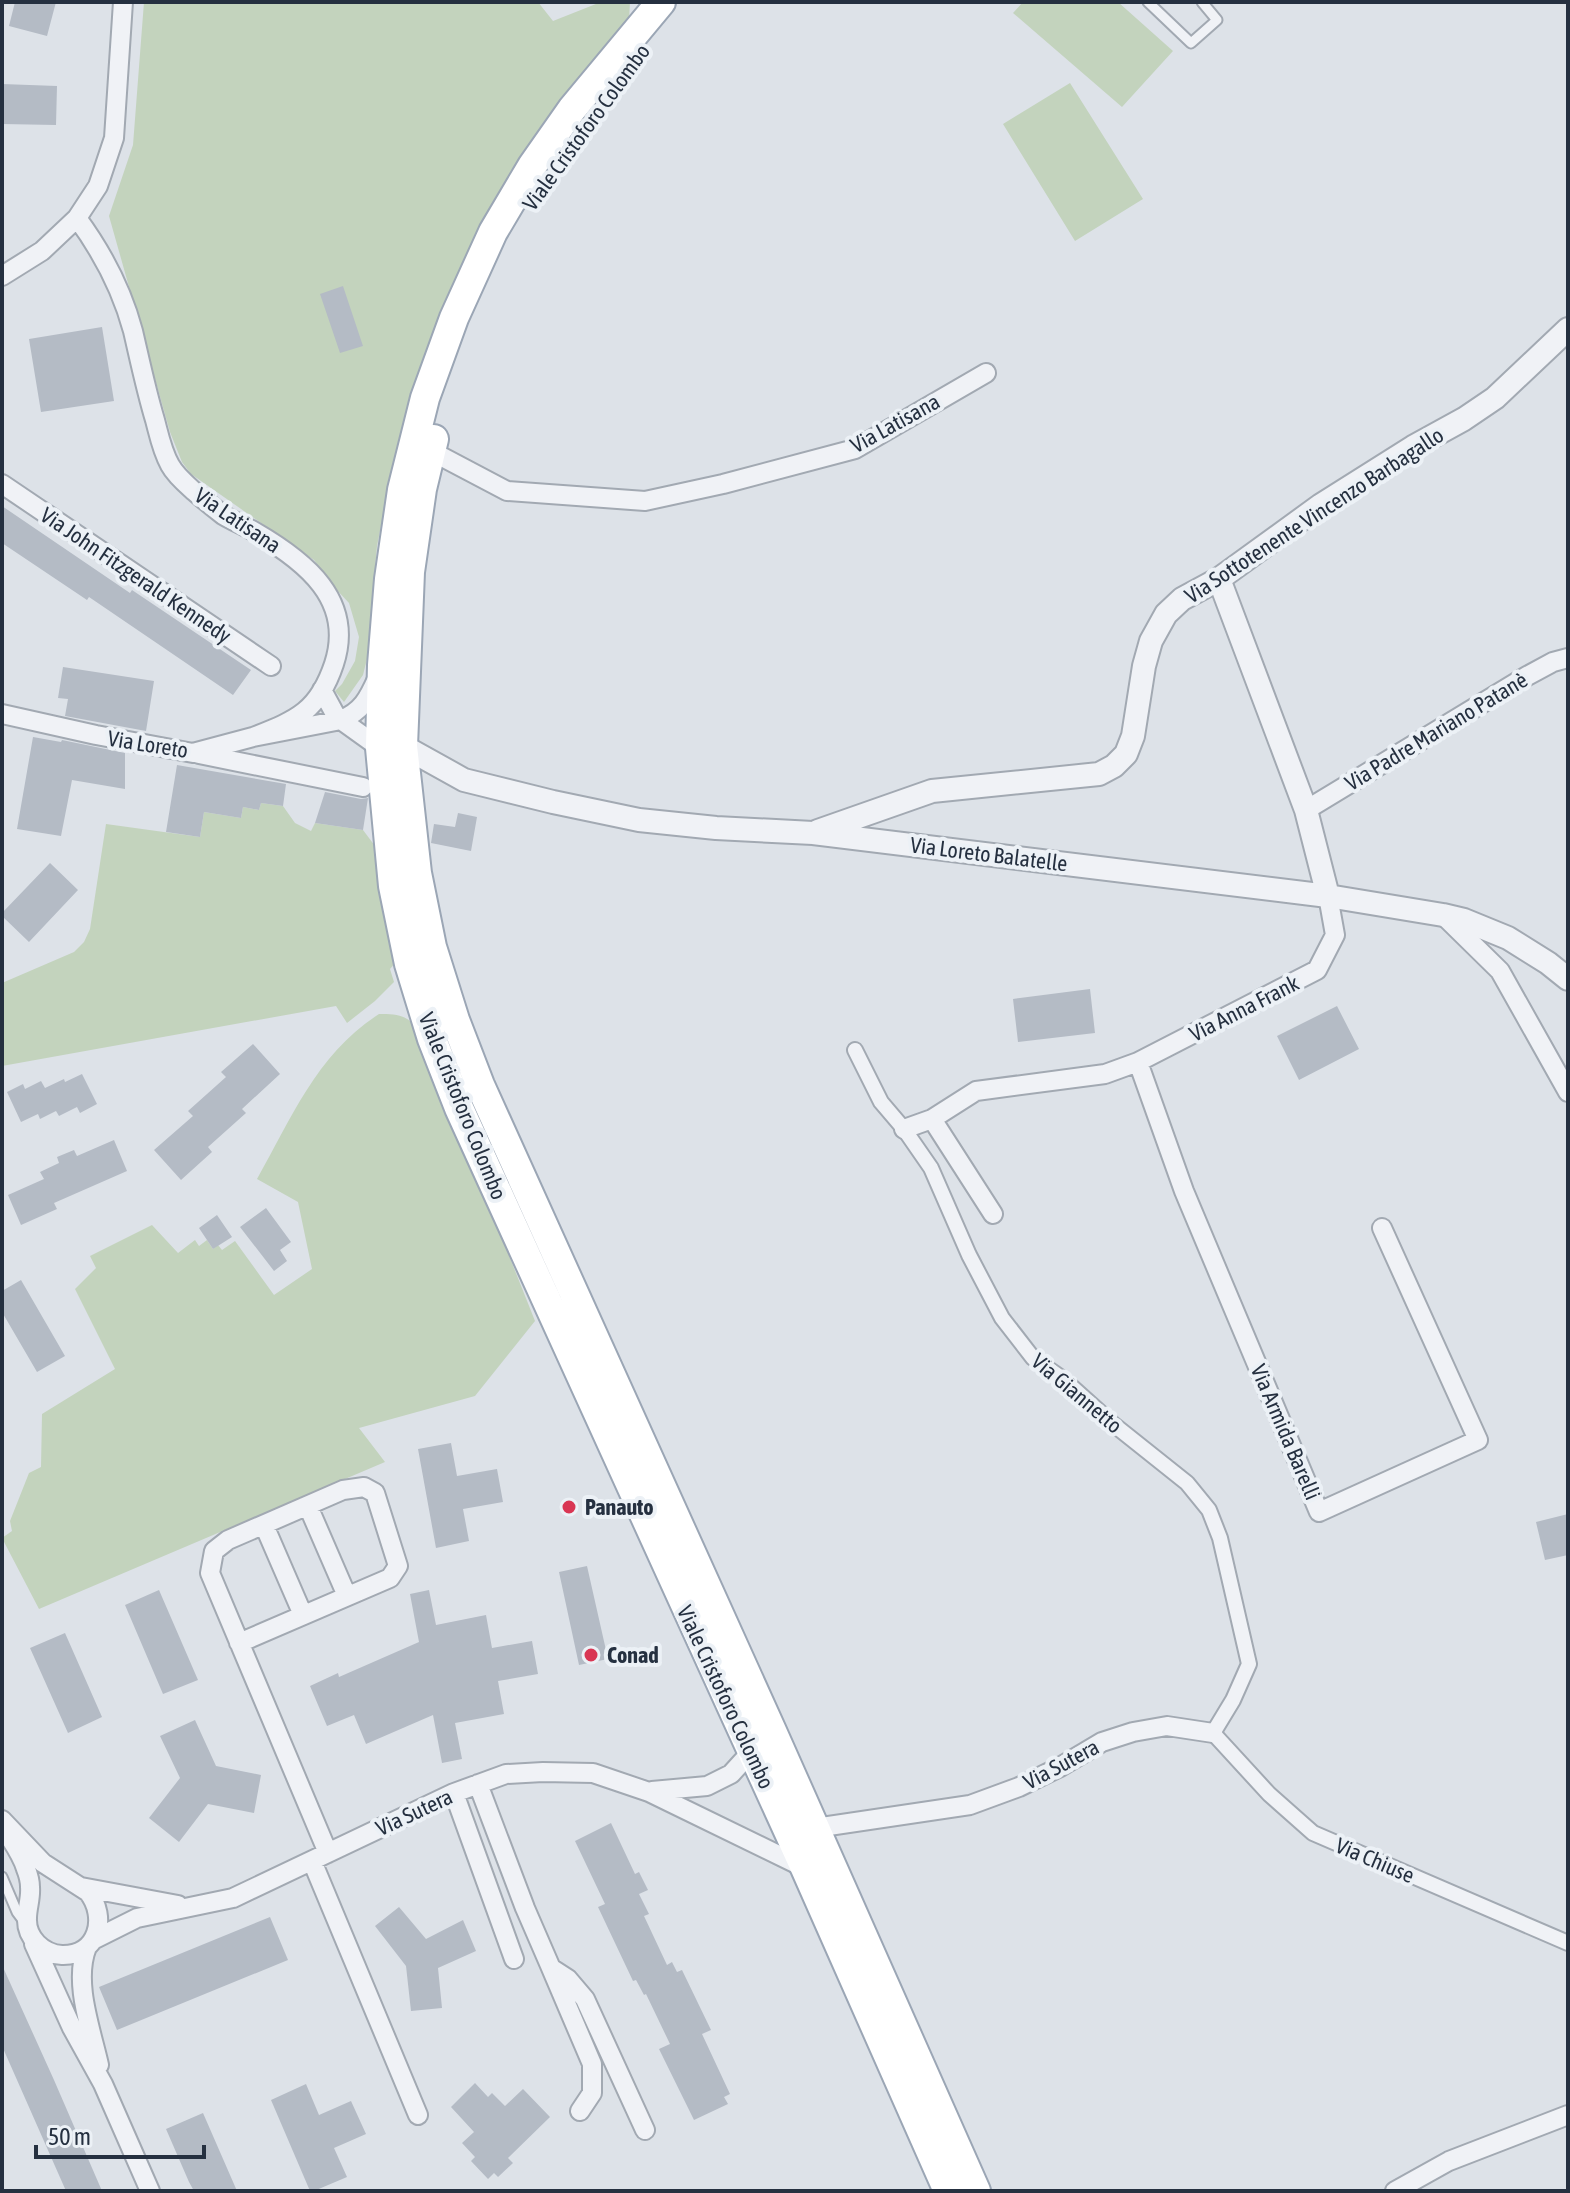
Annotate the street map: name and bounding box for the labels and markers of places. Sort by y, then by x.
place label: Panauto [585,1494,654,1520]
marker: Panauto [560,1498,578,1516]
place label: Conad [607,1642,659,1668]
marker: Conad [582,1646,600,1664]

